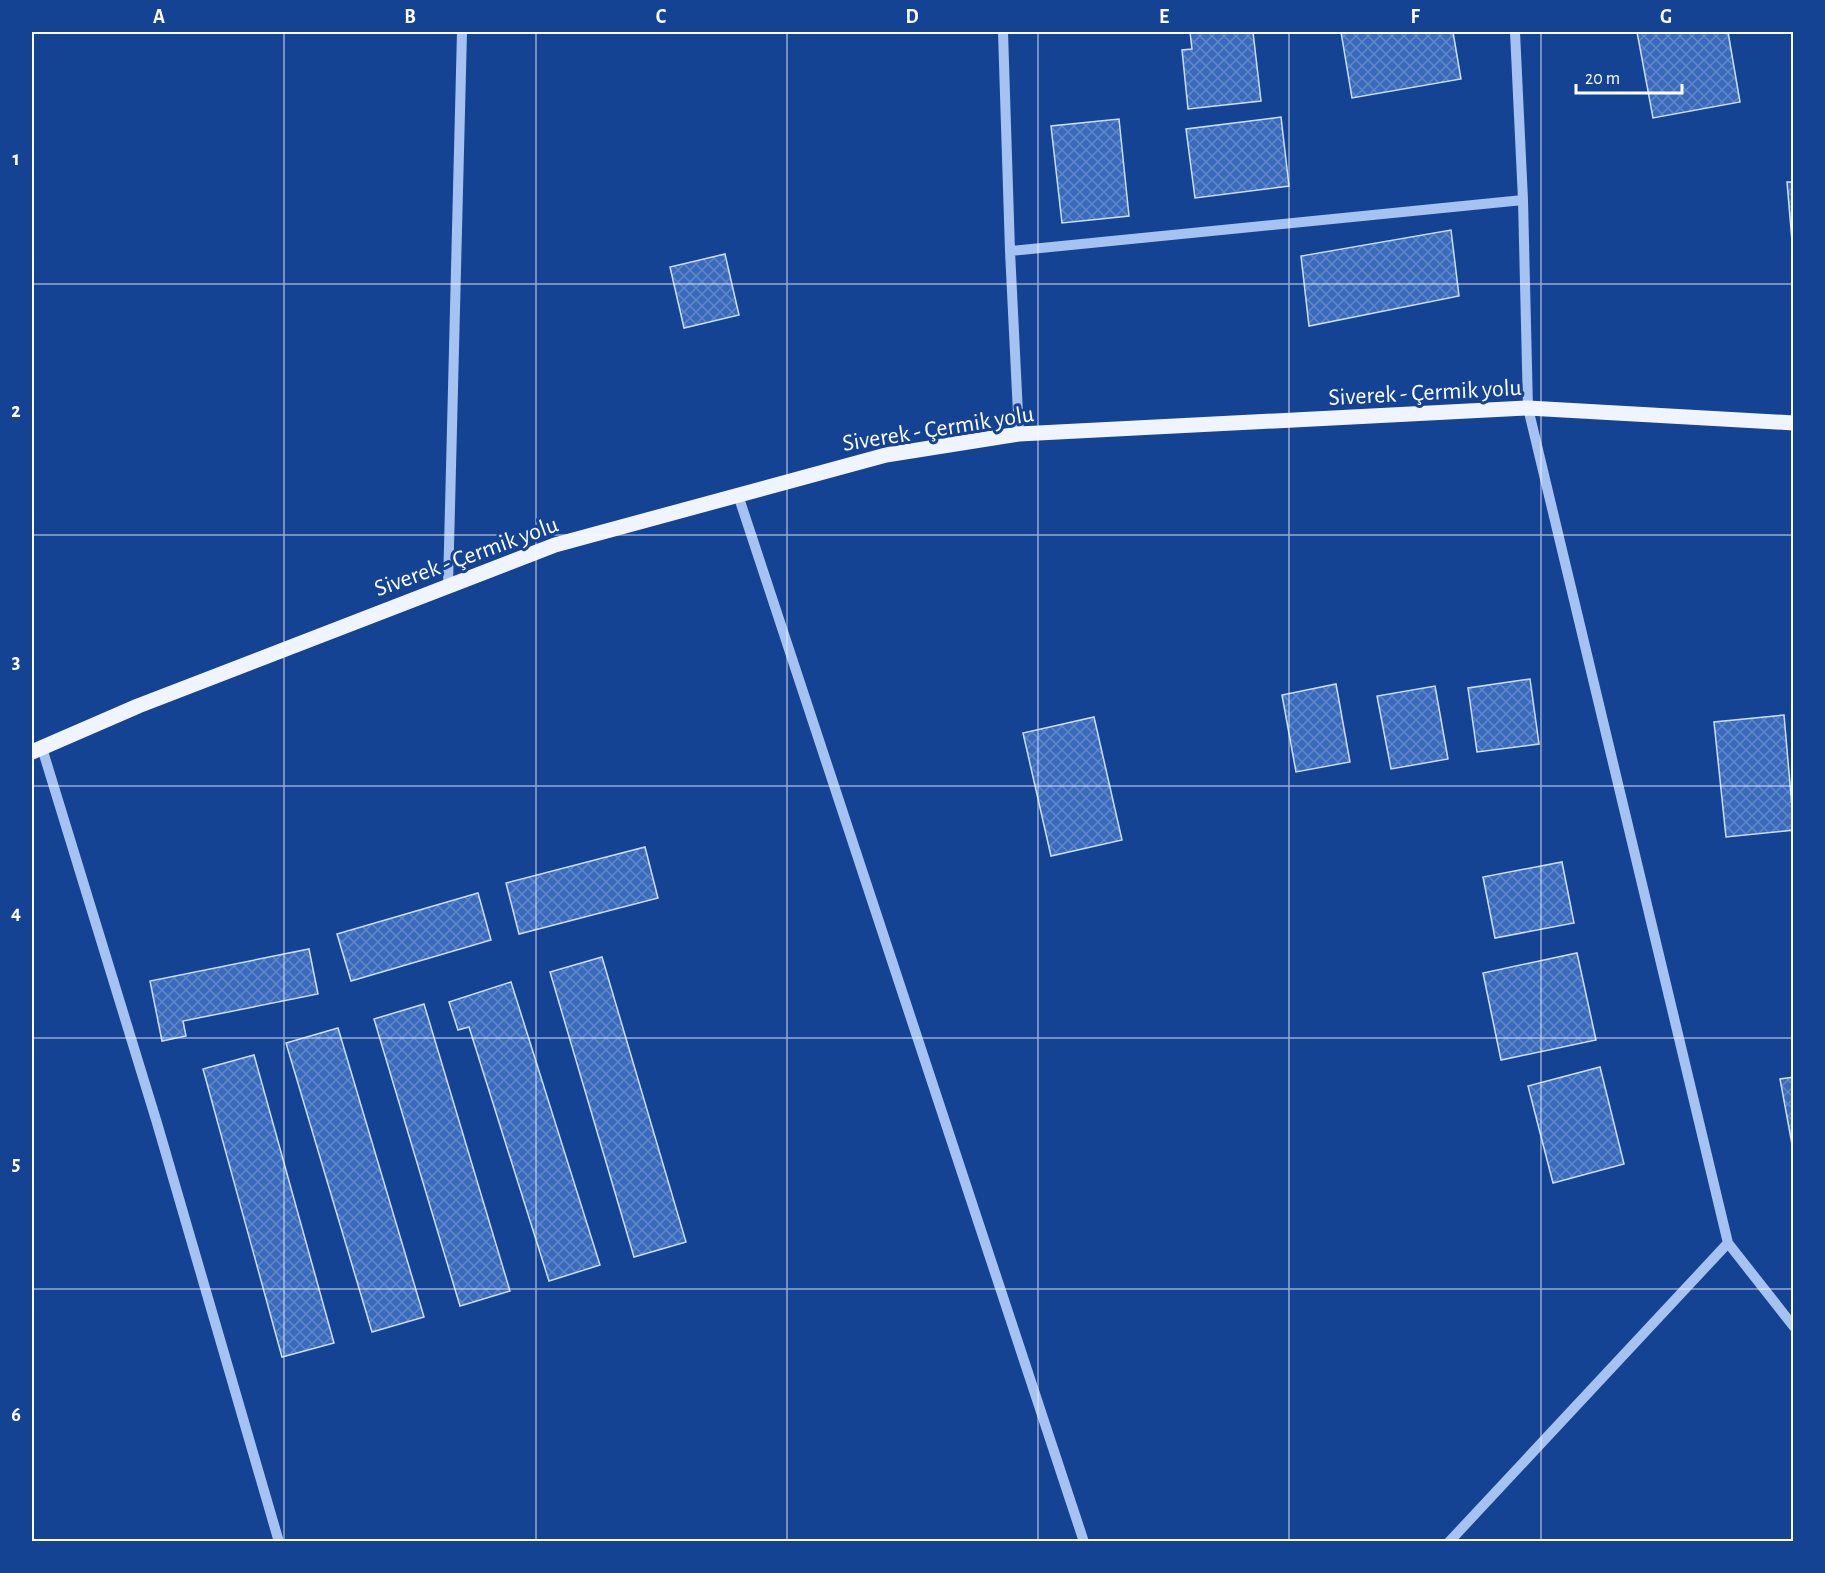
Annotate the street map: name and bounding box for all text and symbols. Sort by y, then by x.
text: A [153,7,165,27]
text: B [404,7,416,27]
text: C [656,7,667,27]
text: D [905,7,919,27]
text: E [1159,7,1169,27]
text: F [1410,7,1420,27]
text: G [1660,7,1672,27]
scale bar [1576,57,1682,95]
text: 20 m [1585,70,1620,88]
text: 1 [12,149,20,169]
street label: Siverek - Çermik yolu [1328,376,1522,410]
text: 2 [11,401,21,421]
street label: Siverek - Çermik yolu [841,402,1036,456]
street label: Siverek - Çermik yolu [371,513,561,601]
text: 3 [12,652,20,672]
text: 4 [11,903,21,923]
text: 5 [12,1154,20,1174]
text: 6 [11,1405,21,1425]

